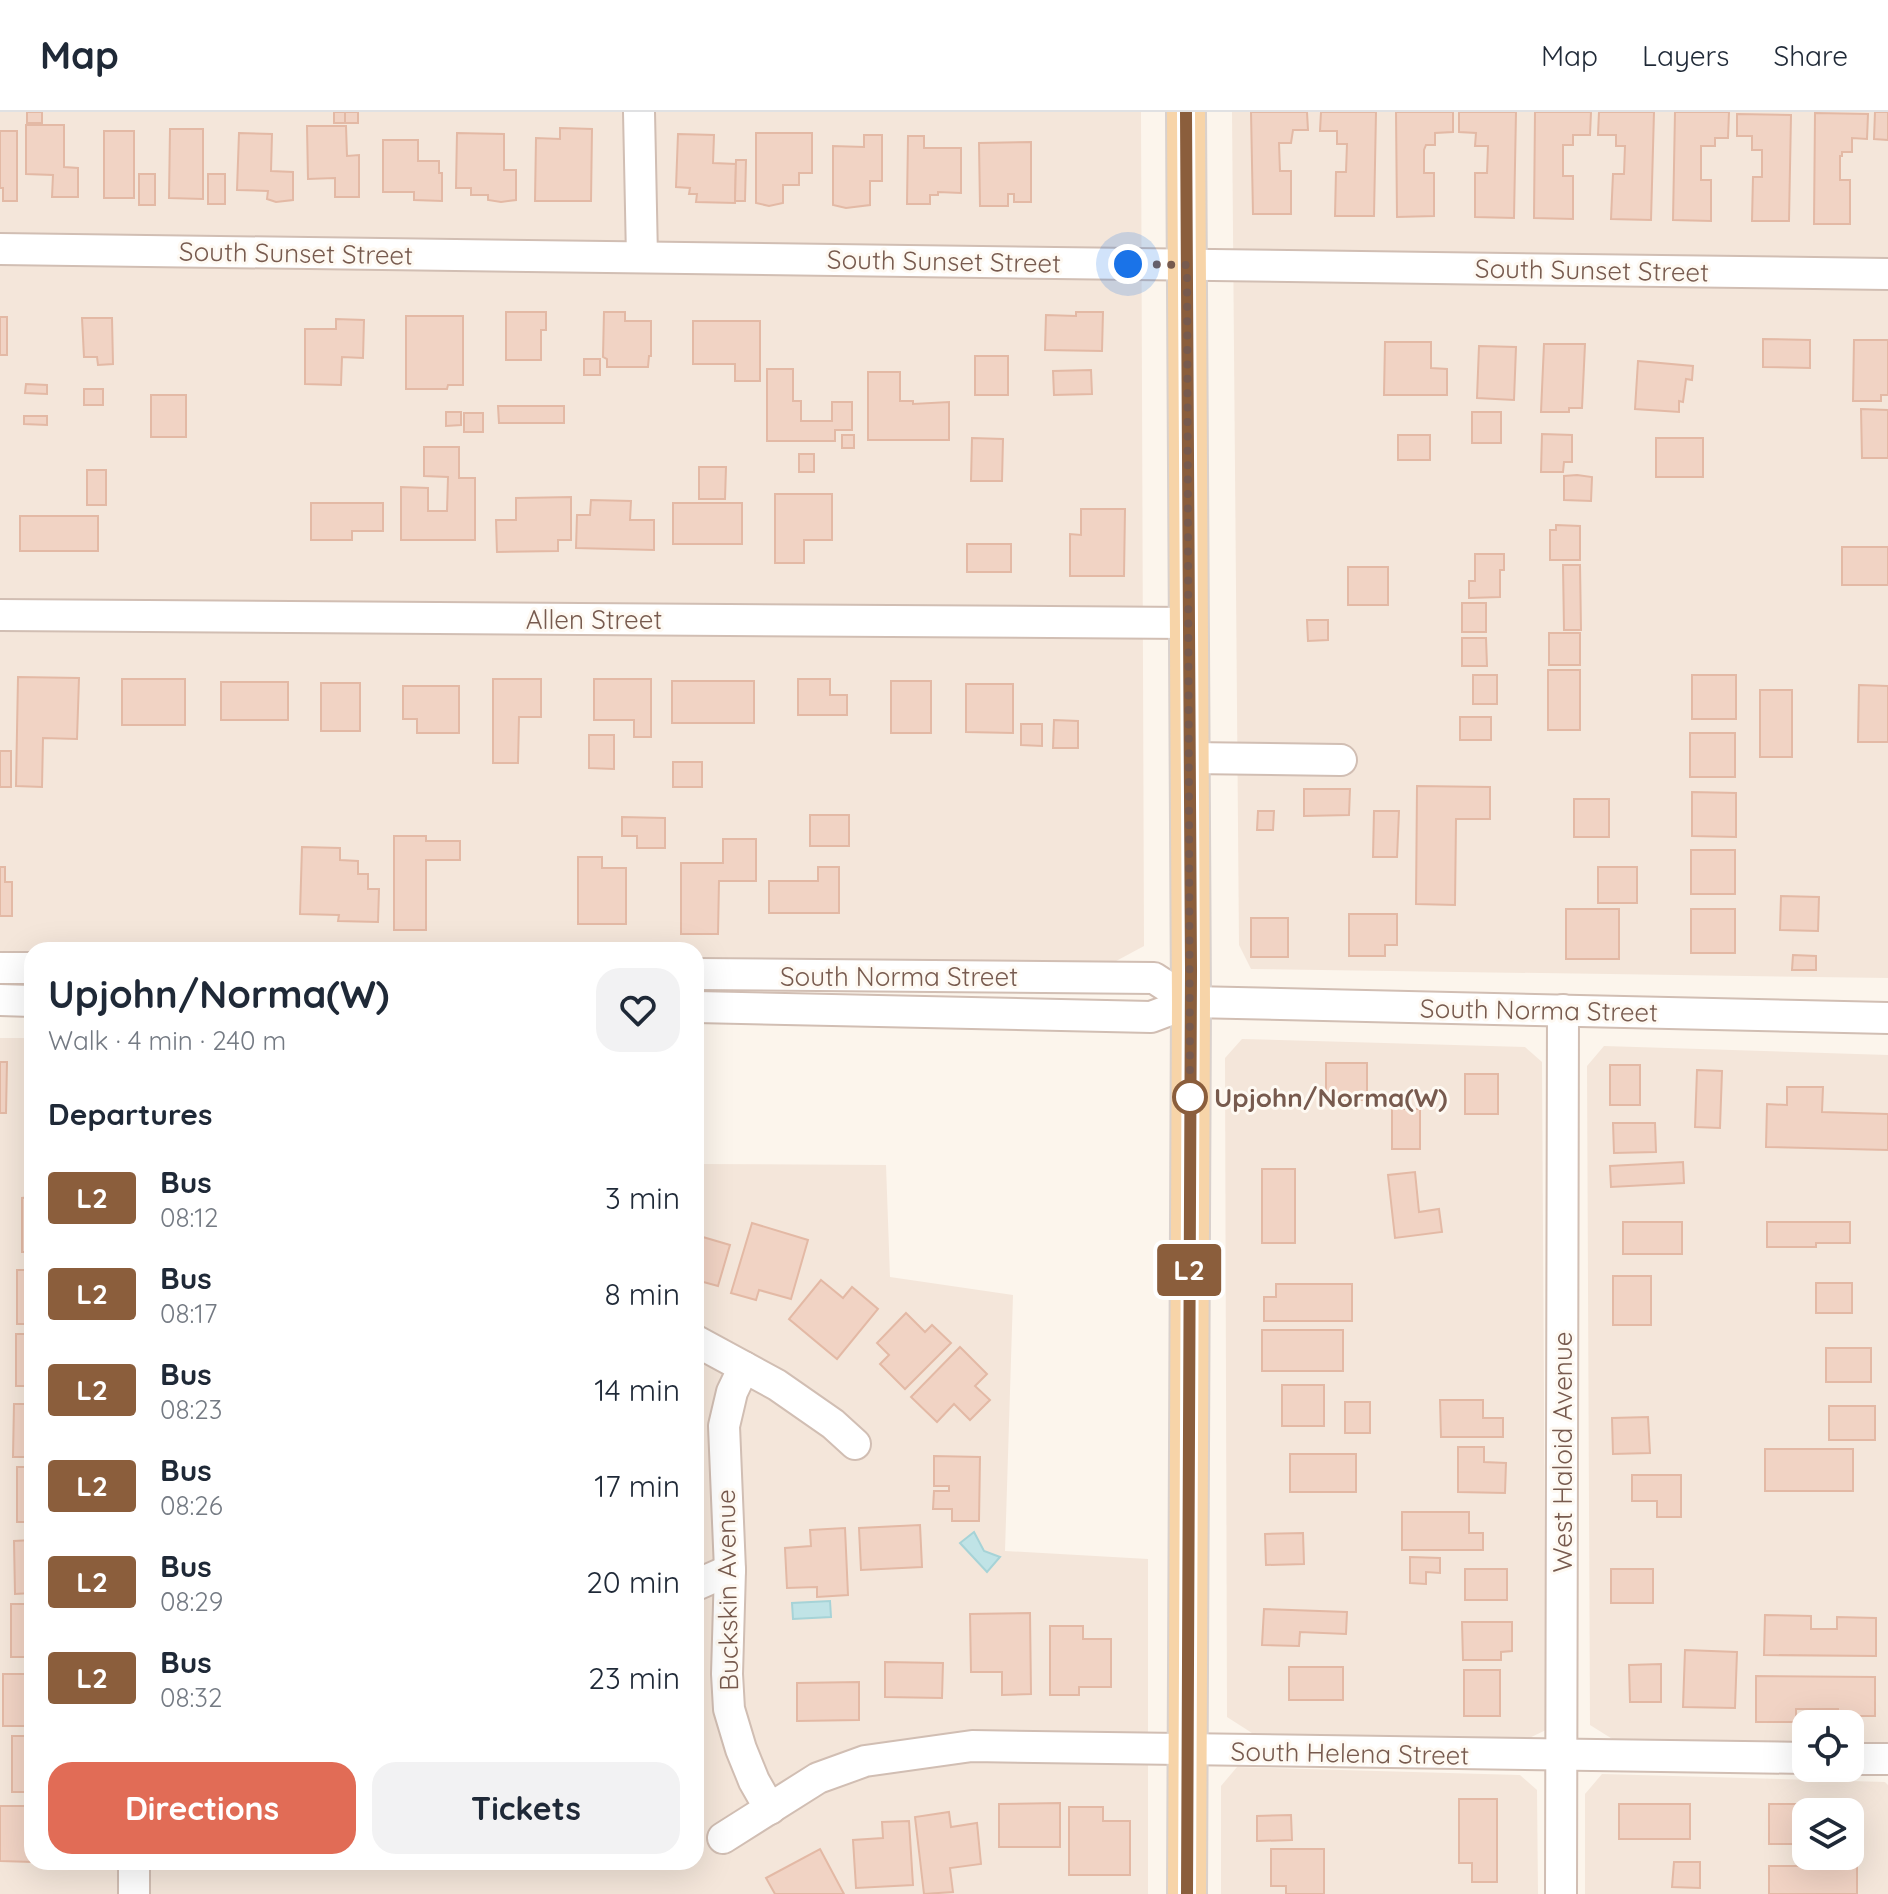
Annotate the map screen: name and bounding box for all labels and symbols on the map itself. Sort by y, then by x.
street label: South Sunset Street [179,234,413,272]
street label: South Sunset Street [827,242,1061,280]
your location [1108,244,1148,284]
street label: South Sunset Street [1475,251,1709,289]
street label: Allen Street [526,603,662,636]
street label: South Norma Street [780,960,1018,993]
street label: South Norma Street [1420,991,1658,1029]
marker: Upjohn/Norma(W) [1173,1080,1207,1114]
place label: Upjohn/Norma(W) [1214,1081,1448,1114]
line badge: L2 [1153,1244,1225,1296]
street label: West Haloid Avenue [1546,1332,1579,1572]
street label: Buckskin Avenue [709,1489,745,1691]
street label: South Helena Street [1230,1734,1470,1772]

